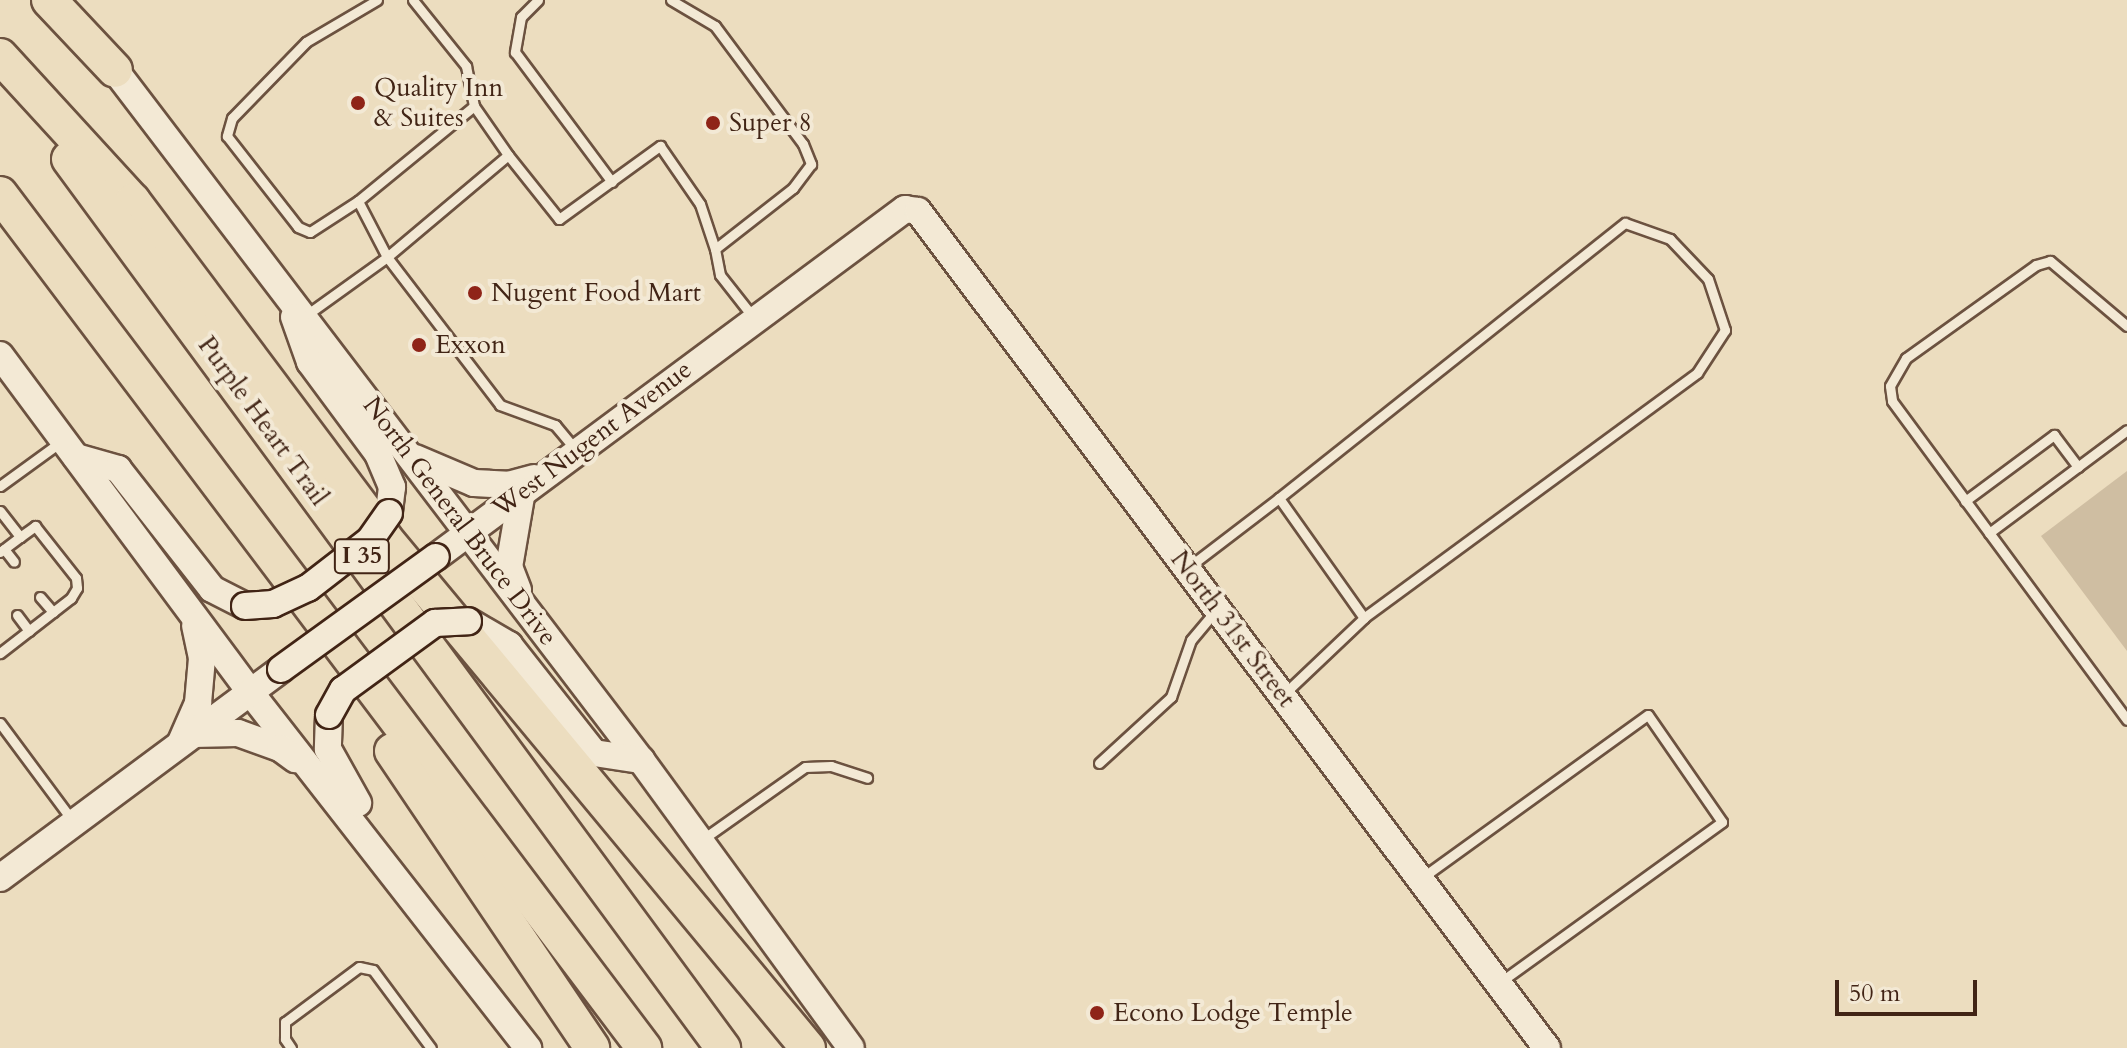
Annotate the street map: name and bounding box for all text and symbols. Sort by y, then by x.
place label: Quality Inn & Suites [374,72,503,134]
marker: Quality Inn & Suites [349,94,367,112]
place label: Super 8 [729,107,812,139]
marker: Super 8 [704,114,722,132]
place label: Nugent Food Mart [491,277,701,309]
marker: Nugent Food Mart [466,284,484,302]
place label: Exxon [435,329,506,361]
street label: Purple Heart Trail [191,330,335,512]
marker: Exxon [410,336,428,354]
street label: West Nugent Avenue [486,354,698,524]
street label: North General Bruce Drive [356,390,564,652]
road number: I 35 [332,536,392,576]
street label: North 31st Street [1164,544,1302,714]
scale bar [1839,964,1981,1014]
text: 50 m [1849,977,1900,1010]
place label: Econo Lodge Temple [1113,997,1353,1029]
marker: Econo Lodge Temple [1088,1004,1106,1022]

